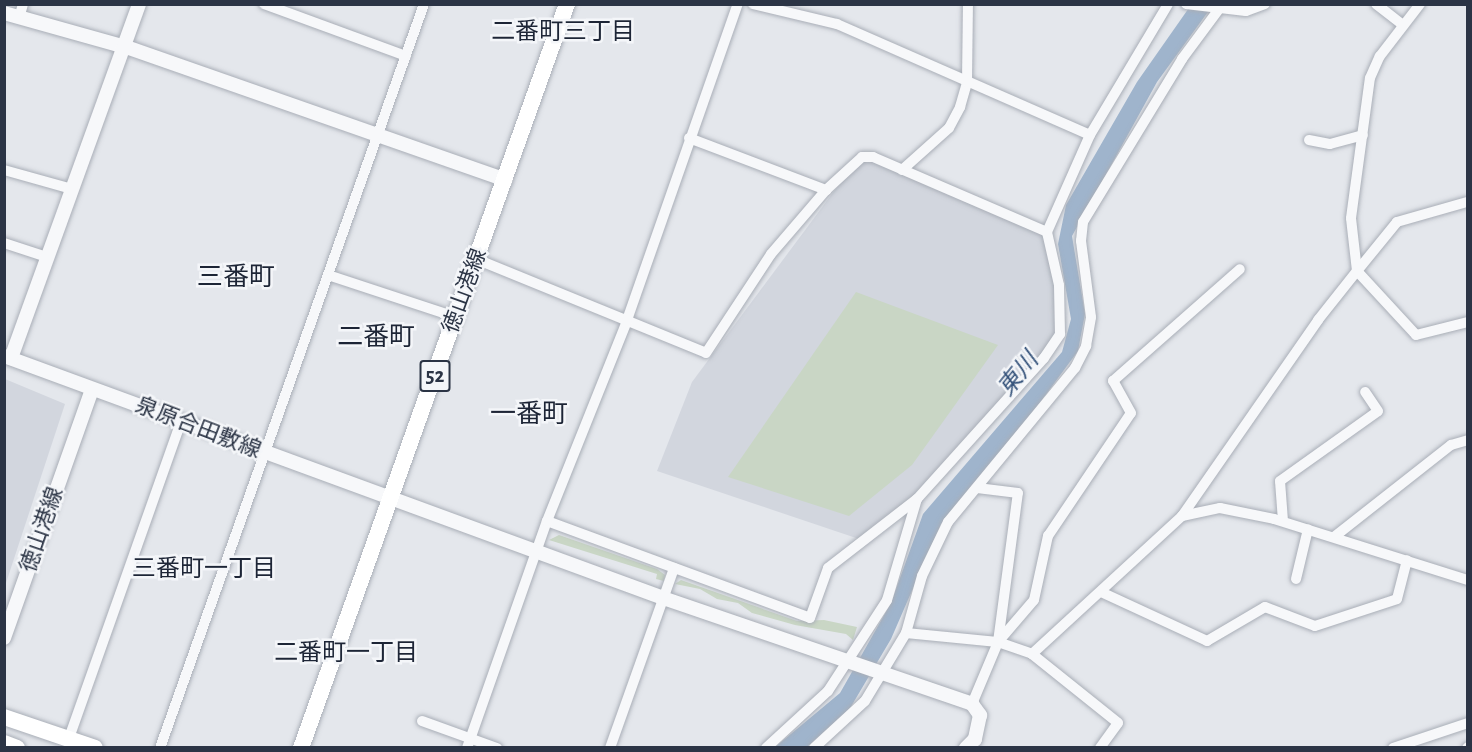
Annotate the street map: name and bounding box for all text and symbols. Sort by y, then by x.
district label: 二番町三丁目 [491,19,635,47]
street label: 徳山港線 [438,245,492,337]
district label: 三番町 [197,262,275,294]
district label: 二番町 [337,322,415,354]
water label: 東川 [993,347,1045,403]
road number: 52 [418,358,452,394]
street label: 泉原合田敷線 [132,392,264,464]
district label: 一番町 [490,399,568,431]
street label: 徳山港線 [15,484,69,576]
district label: 三番町一丁目 [132,556,276,584]
district label: 二番町一丁目 [274,640,418,668]

